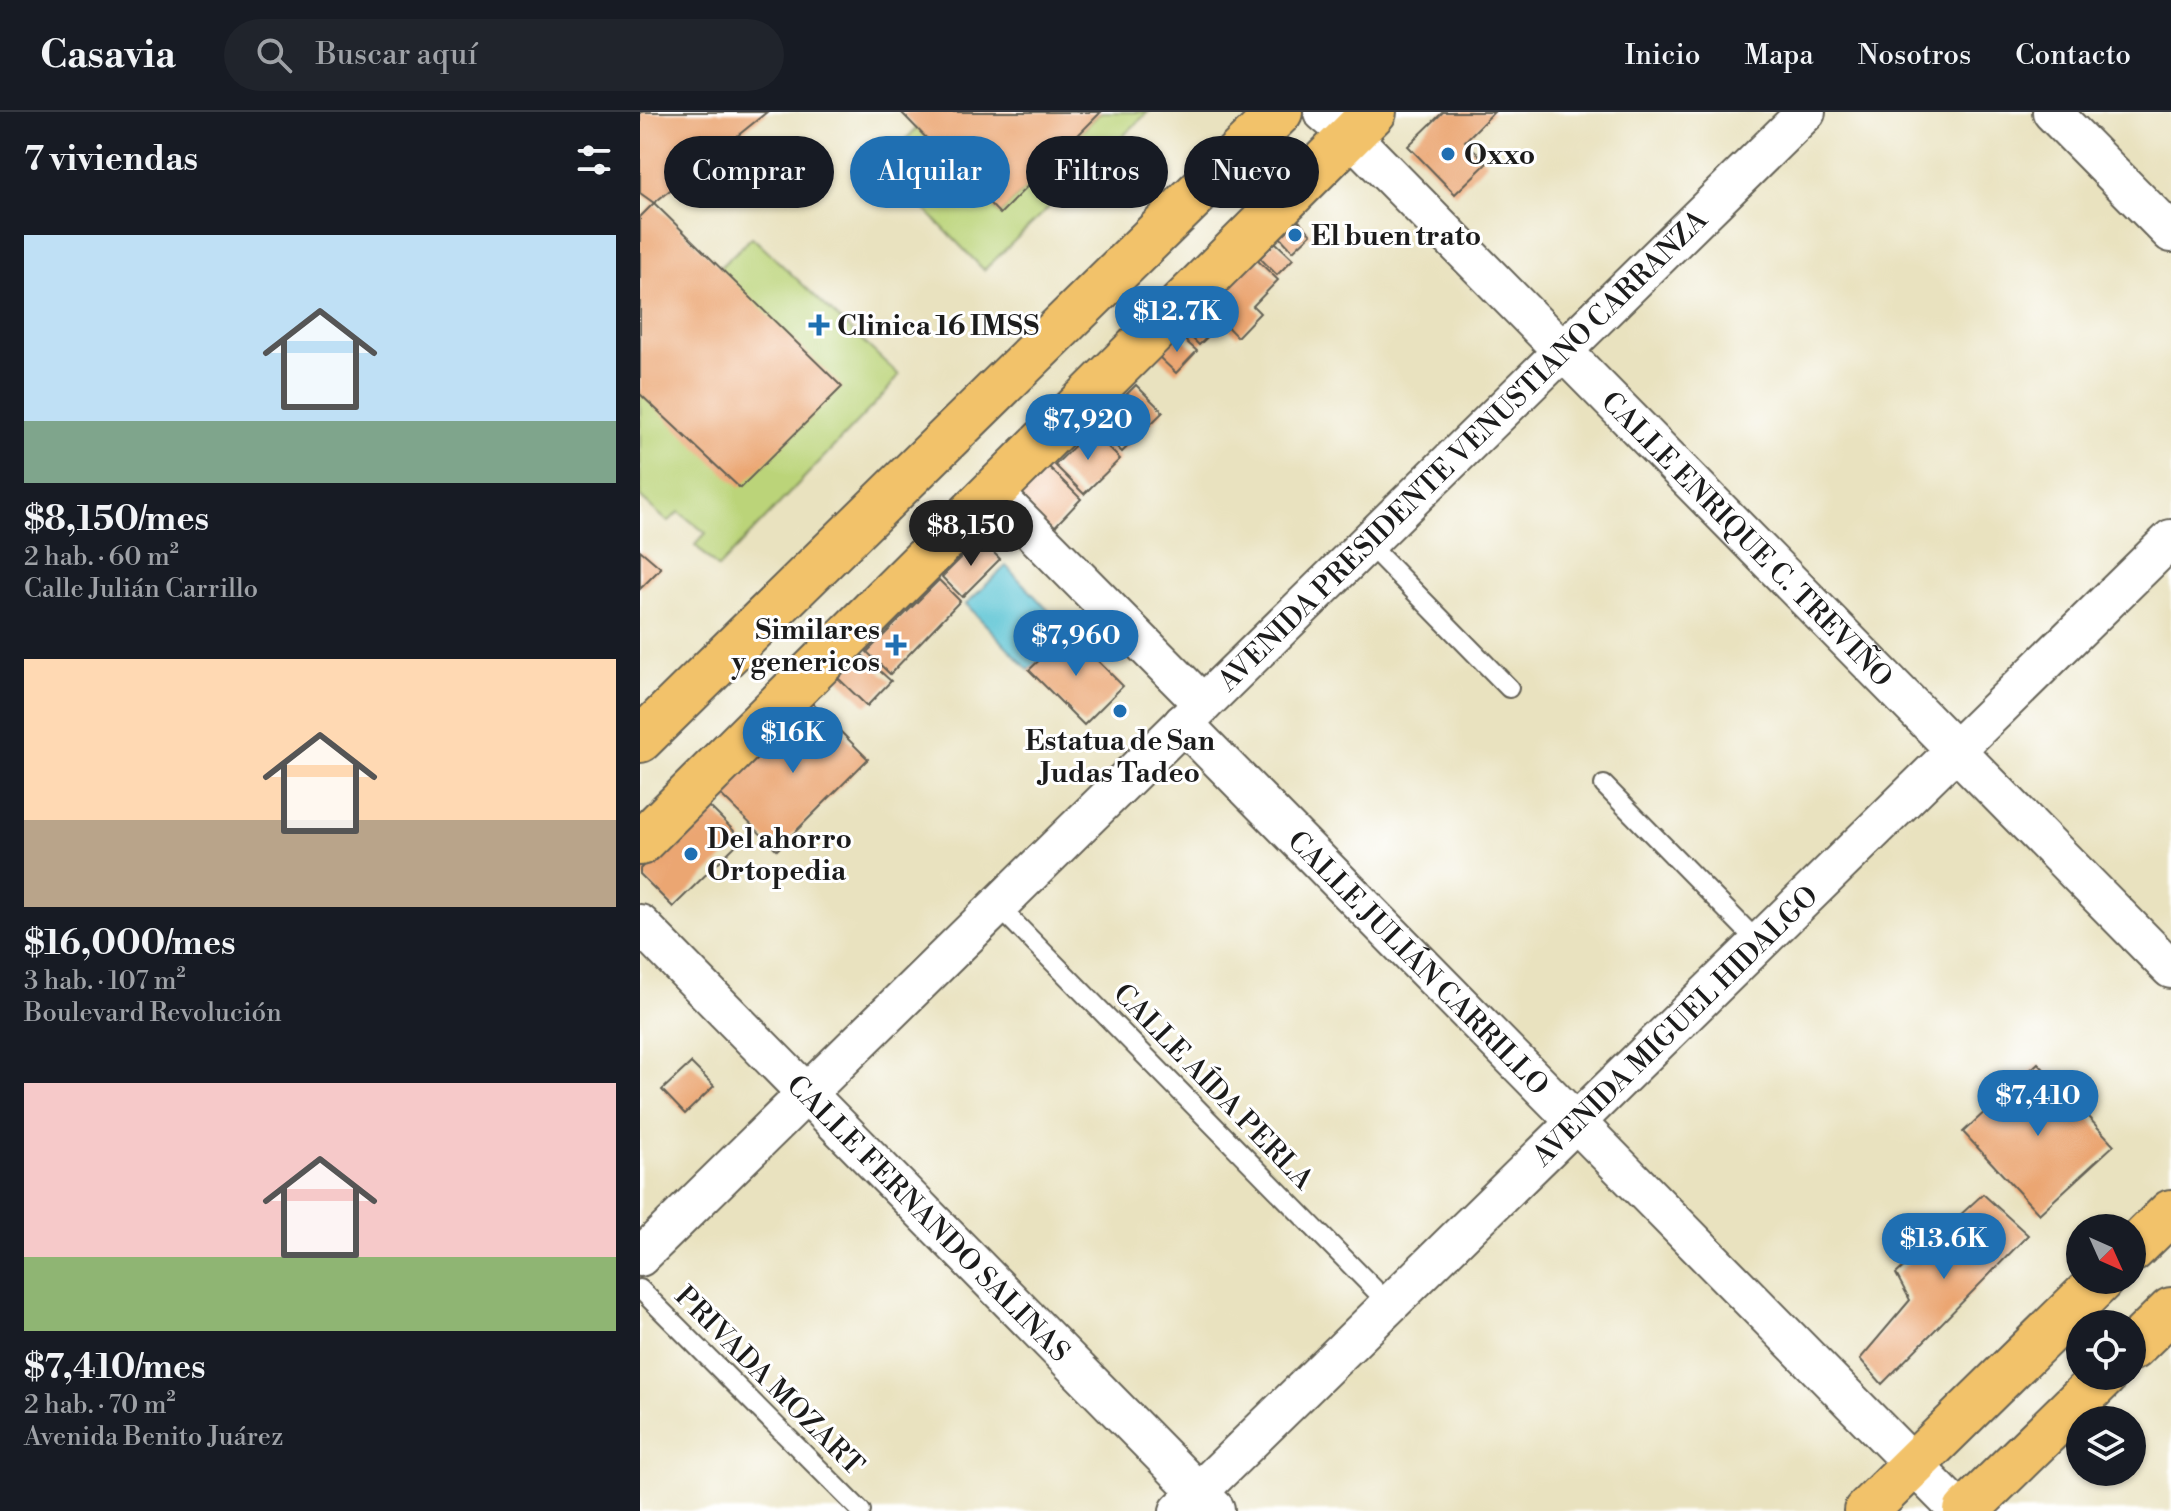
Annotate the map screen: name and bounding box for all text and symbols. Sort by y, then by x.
search box [224,19,784,91]
text: Casavia [40,32,176,79]
icon: search [252,33,296,77]
text: Buscar aquí [316,36,477,74]
text: Inicio [1625,38,1700,73]
text: Mapa [1744,38,1814,73]
text: Nosotros [1858,38,1971,73]
text: Contacto [2015,38,2131,73]
chip: Comprar [664,136,834,208]
chip: Alquilar [850,136,1010,208]
chip: Filtros [1026,136,1168,208]
chip: Nuevo [1184,136,1319,208]
icon: filters [572,138,616,182]
place label: Oxxo [1464,138,1535,173]
text: 7 viviendas [24,139,198,181]
marker: Oxxo [1439,145,1457,163]
street label: AVENIDA PRESIDENTE VENUSTIANO CARRANZA [1210,202,1716,700]
place label: El buen trato [1311,219,1481,254]
marker: El buen trato [1286,226,1304,244]
pin: $12.7K [1112,286,1242,354]
icon: home [248,287,392,431]
text: $12.7K [1133,296,1221,328]
place label: Clinica 16 IMSS [837,309,1039,344]
marker: Clinica 16 IMSS [808,314,830,336]
street label: CALLE ENRIQUE C. TREVIÑO [1593,385,1899,695]
pin: $7,920 [1023,394,1153,462]
text: $7,920 [1043,404,1133,436]
text: $8,150/mes [24,499,209,541]
pin: $8,150 [906,500,1036,568]
text: $8,150 [927,510,1015,542]
text: 2 hab. · 60 m² [24,541,179,573]
text: Calle Julián Carrillo [24,573,258,605]
pin: $7,960 [1011,610,1141,678]
place label: Similares y genericos [731,613,880,680]
text: $7,960 [1031,620,1121,652]
marker: Similares y genericos [887,636,905,654]
marker: Estatua de San Judas Tadeo [1111,702,1129,720]
pin: $16K [746,707,840,775]
icon: home [248,711,392,855]
text: $16K [761,717,825,749]
place label: Estatua de San Judas Tadeo [1025,724,1215,791]
place label: Del ahorro Ortopedia [707,822,852,889]
street label: CALLE JULIÁN CARRILLO [1280,824,1556,1103]
marker: Del ahorro Ortopedia [682,845,700,863]
street label: AVENIDA MIGUEL HIDALGO [1525,879,1826,1175]
text: $16,000/mes [24,923,236,965]
text: 3 hab. · 107 m² [24,965,186,997]
street label: CALLE AÍDA PERLA [1105,975,1322,1198]
text: Boulevard Revolución [24,997,282,1029]
street label: CALLE FERNANDO SALINAS [779,1068,1077,1370]
pin: $7,410 [1973,1070,2103,1138]
text: $7,410 [1995,1080,2081,1112]
icon: home [248,1135,392,1279]
pin: $13.6K [1879,1213,2009,1281]
north arrow [2066,1214,2146,1294]
map controls [2066,1214,2146,1486]
text: $13.6K [1900,1223,1988,1255]
street label: PRIVADA MOZART [667,1279,871,1483]
button: locate [2066,1310,2146,1390]
text: $7,410/mes [24,1347,206,1389]
text: 2 hab. · 70 m² [24,1389,176,1421]
button: layers [2066,1406,2146,1486]
text: Avenida Benito Juárez [24,1421,283,1453]

